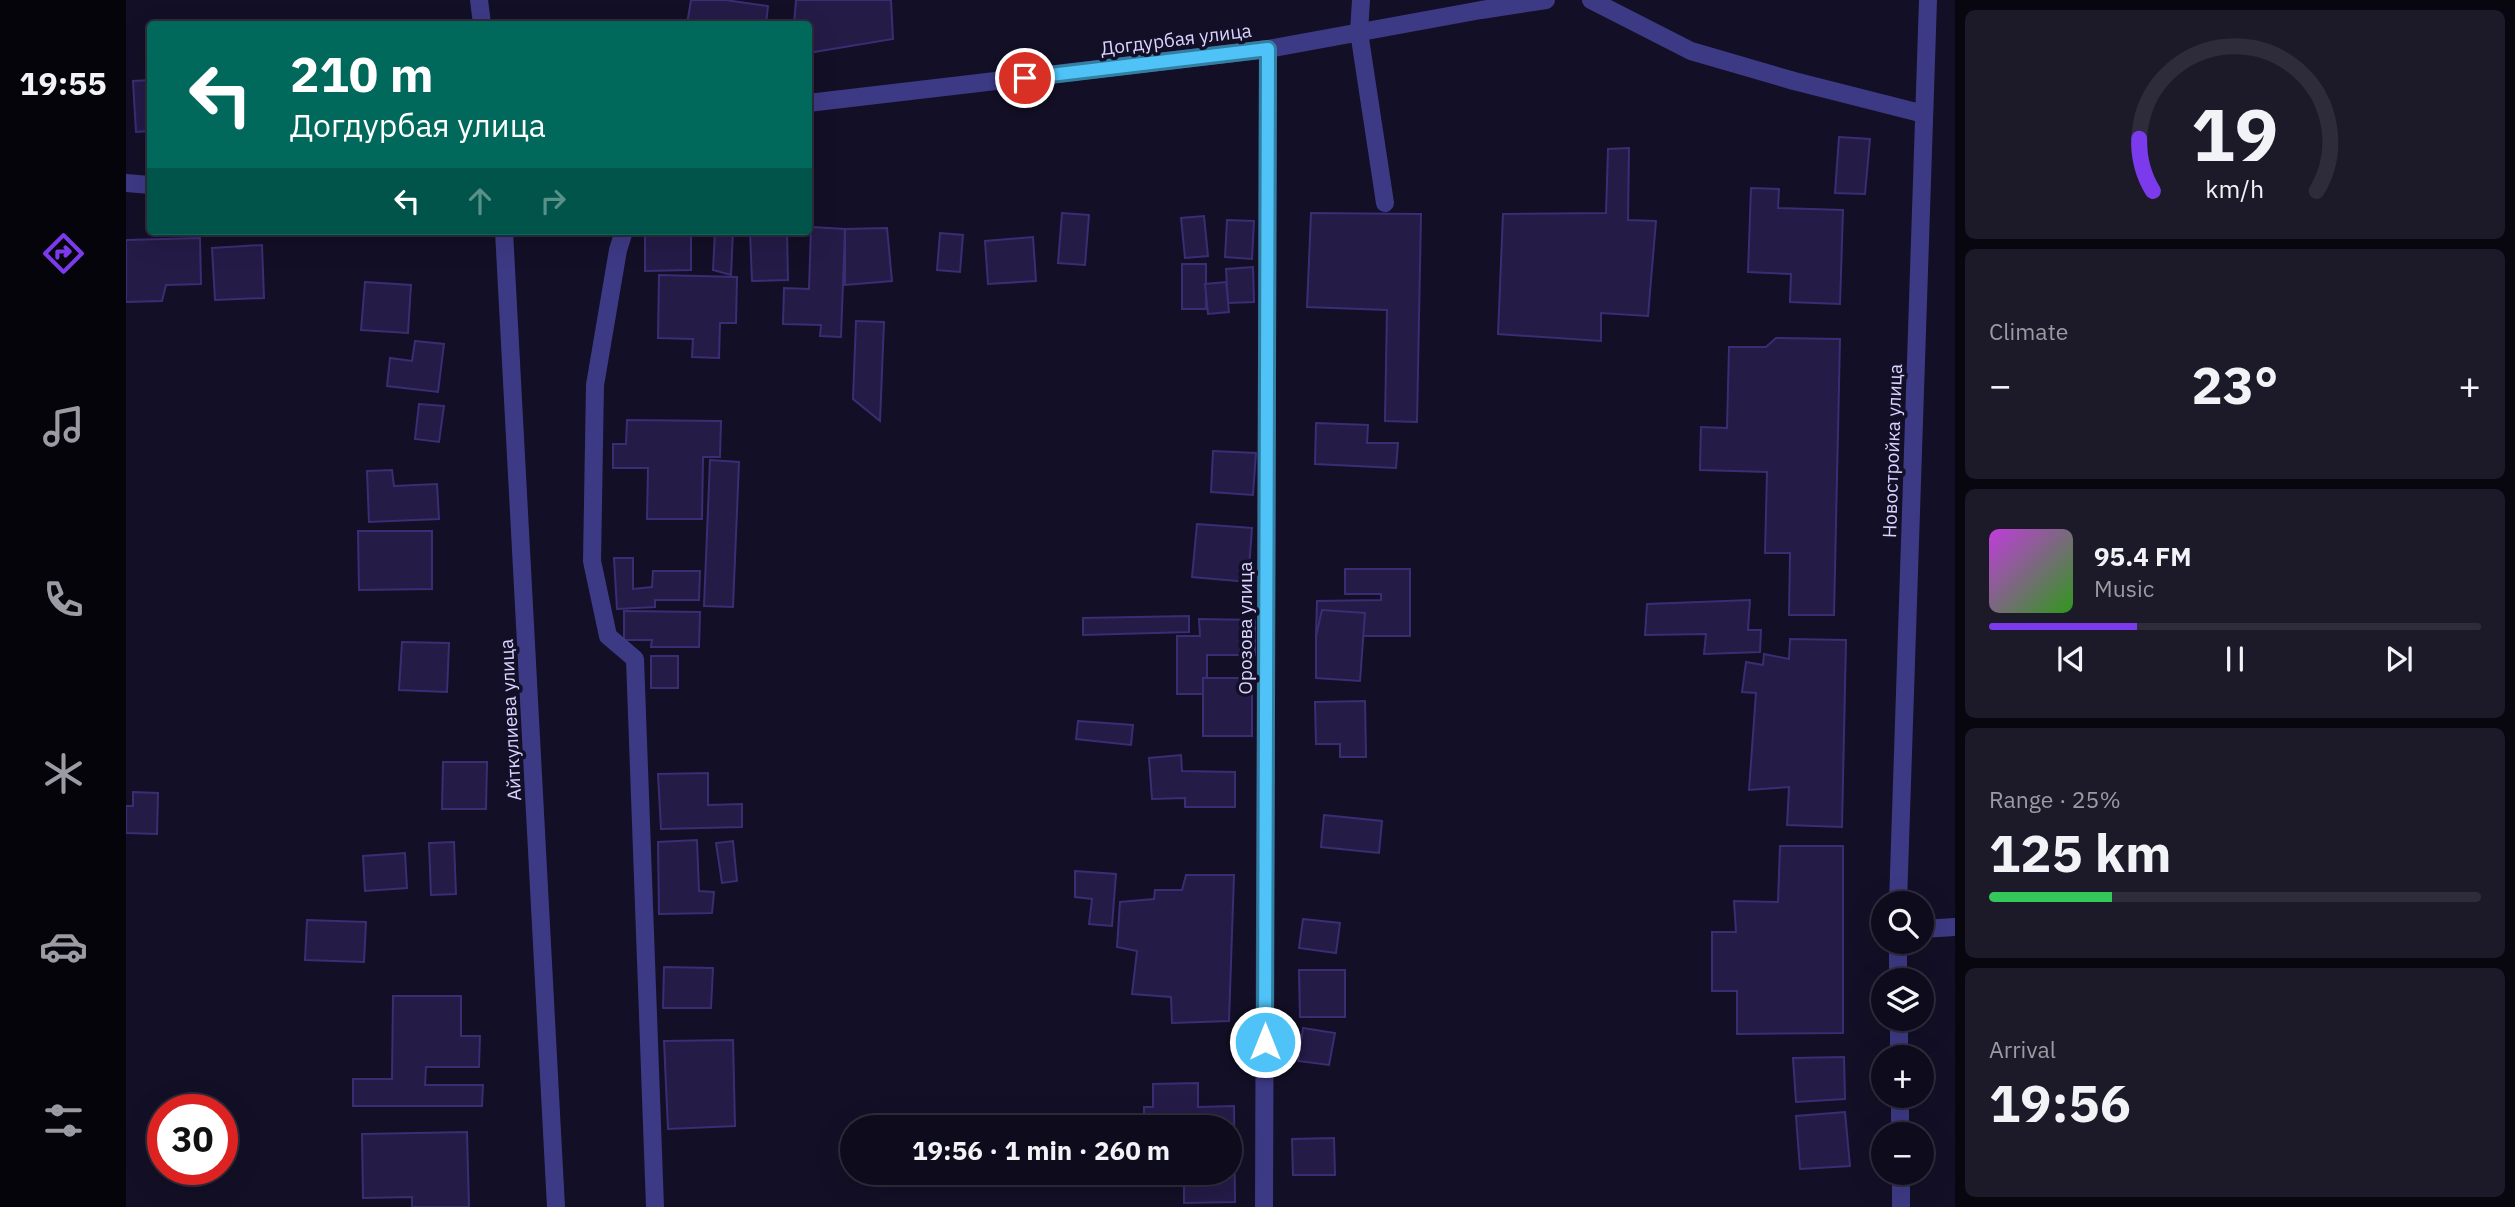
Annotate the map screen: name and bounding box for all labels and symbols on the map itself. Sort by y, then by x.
street label: Догдурбая улица [1099,18,1253,60]
pin [995,48,1055,108]
street label: Новостройка улица [1877,363,1907,539]
street label: Орозова улица [1233,562,1257,694]
street label: Айткулиева улица [494,638,526,802]
position arrow [1228,1005,1302,1079]
speed limit sign: 30 [147,1094,238,1185]

